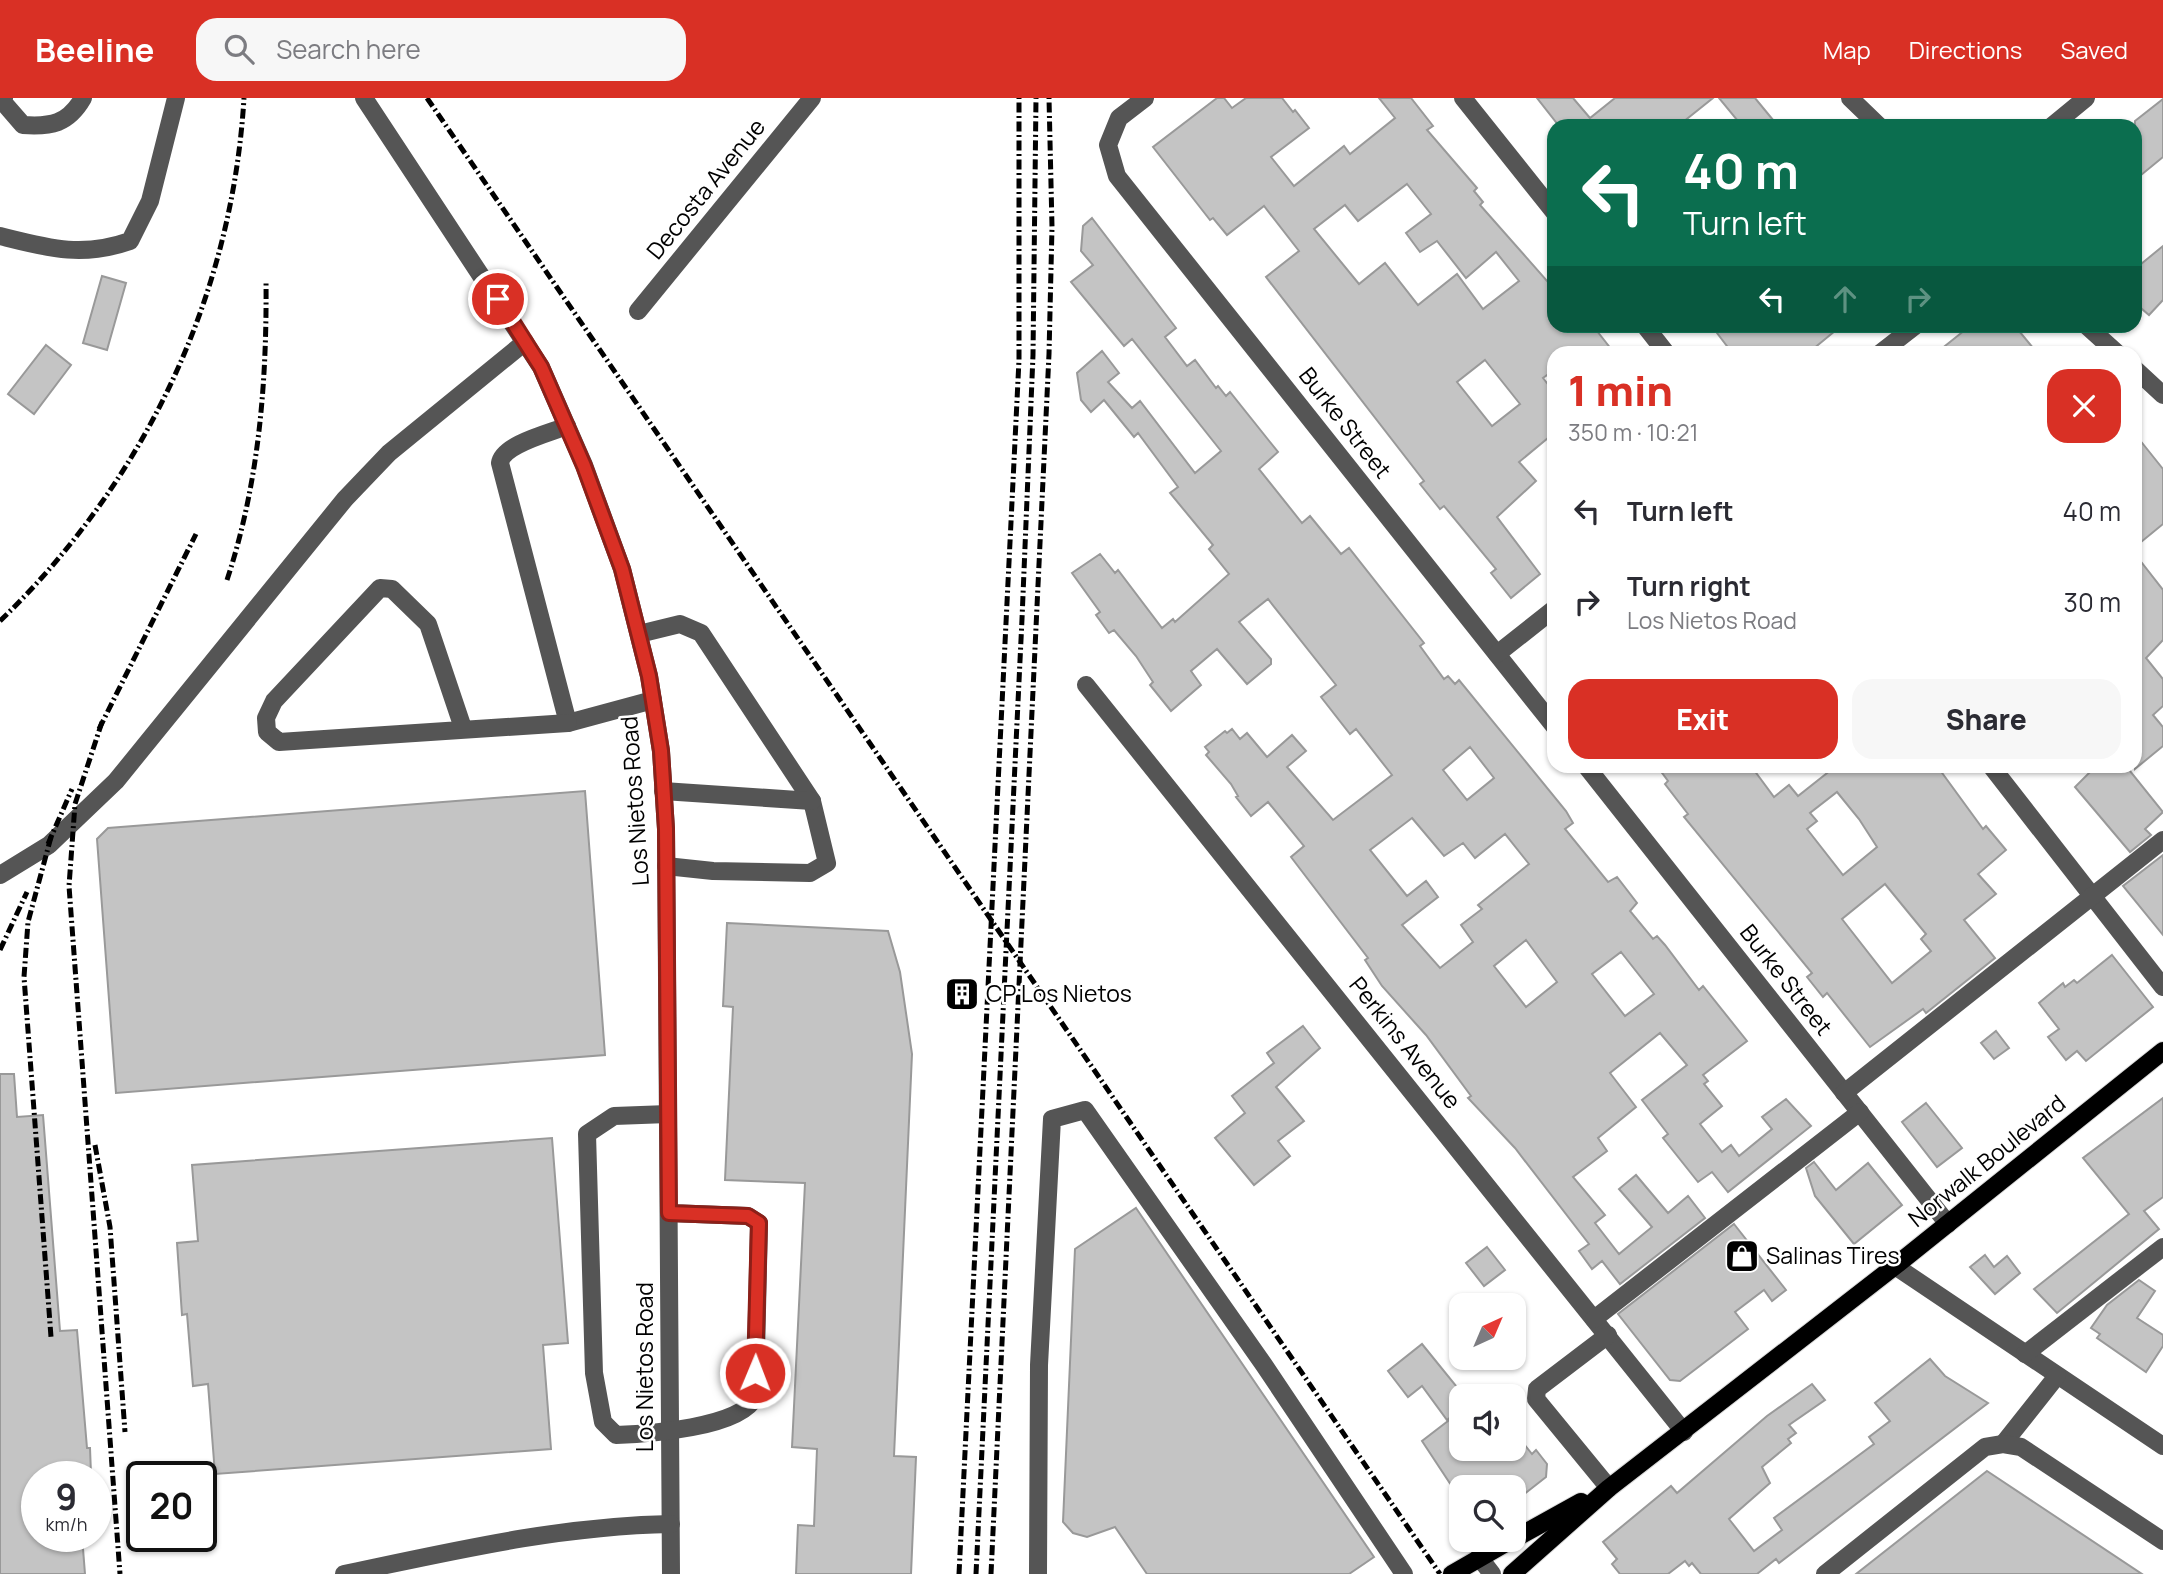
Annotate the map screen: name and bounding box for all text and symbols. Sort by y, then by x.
search box [196,18,686,81]
text: Beeline [35,27,154,72]
icon: search [220,30,258,68]
text: Search here [276,31,421,67]
text: Map [1823,33,1871,66]
text: Directions [1909,33,2022,66]
text: Saved [2060,33,2128,66]
street label: Decosta Avenue [639,111,772,265]
text: 40 m [1683,137,1799,204]
icon: left [1568,147,1659,238]
text: Turn left [1683,201,1807,245]
pin [468,269,528,329]
icon: arrive [479,280,517,318]
icon: left [1753,280,1791,318]
icon: ahead [1826,280,1864,318]
icon: right [1899,280,1937,318]
street label: Burke Street [1292,360,1399,485]
text: 1 min [1568,361,1673,419]
button: close [2047,369,2121,443]
text: 350 m · 10:21 [1568,416,1699,448]
icon: left [1568,492,1606,530]
text: Turn left [1627,493,1734,529]
text: 40 m [2063,493,2121,529]
text: Turn right [1627,568,1751,604]
icon: right [1568,583,1606,621]
text: 30 m [2064,584,2121,620]
text: Los Nietos Road [1627,604,1797,636]
button: Exit [1568,679,1838,759]
button: Share [1852,679,2121,759]
street label: Los Nietos Road [612,715,656,887]
street label: Burke Street [1733,917,1840,1042]
street label: Perkins Avenue [1343,970,1469,1115]
building icon: CP Los Nietos [943,975,981,1013]
place label: CP Los Nietos [986,977,1132,1009]
street label: Norwalk Boulevard [1901,1087,2072,1234]
shop icon: Salinas Tires [1723,1237,1761,1275]
place label: Salinas Tires [1766,1239,1899,1271]
street label: Los Nietos Road [628,1282,660,1452]
north arrow [1449,1293,1526,1370]
map controls [1449,1293,1526,1552]
position arrow [718,1336,792,1410]
button: sound [1449,1384,1526,1461]
speed limit sign: 20 [126,1461,217,1552]
text: 9 [56,1473,77,1521]
button: search [1449,1475,1526,1552]
text: km/h [46,1512,87,1536]

